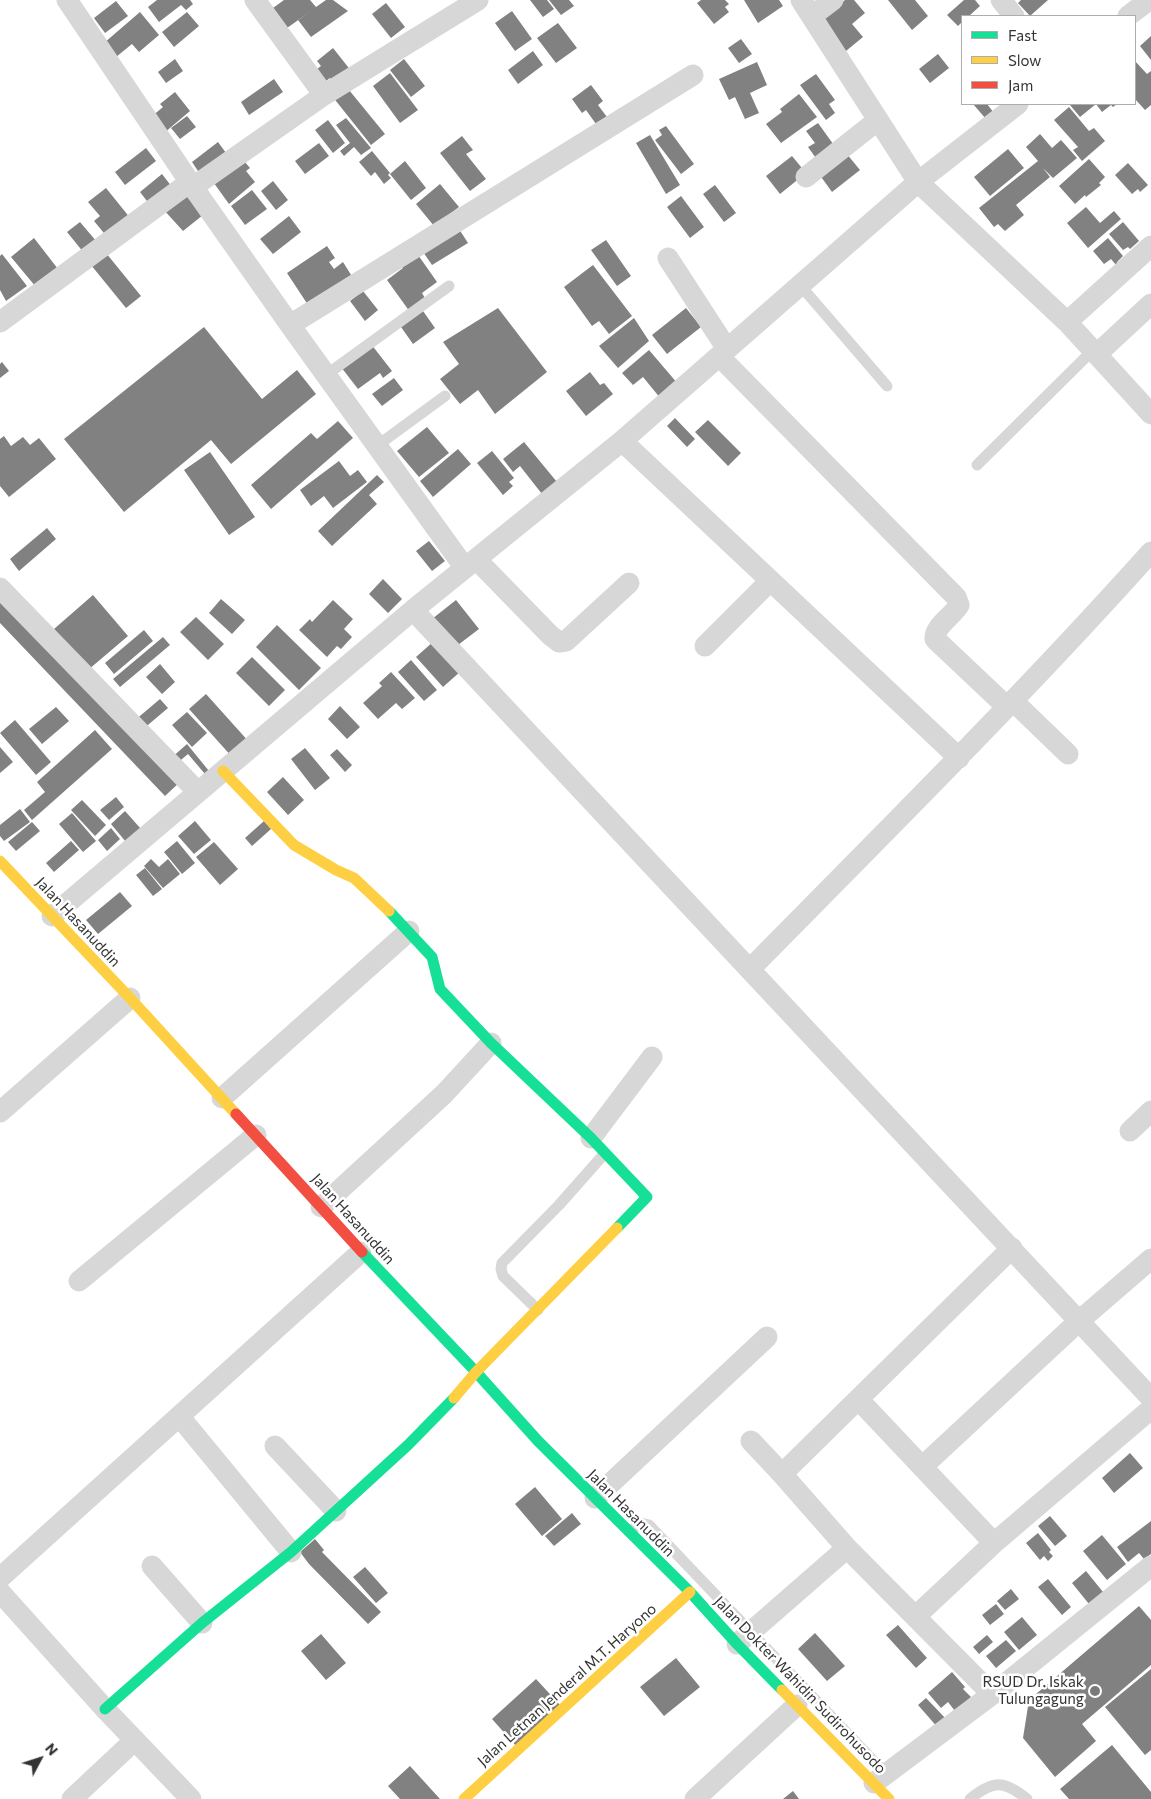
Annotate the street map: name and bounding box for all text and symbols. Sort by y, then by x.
legend [961,15,1136,105]
text: Fast [1008,26,1037,44]
text: Slow [1008,51,1041,69]
text: Jam [1008,76,1033,94]
street label: Jalan Hasanuddin [32,874,124,970]
street label: Jalan Hasanuddin [308,1170,398,1268]
street label: Jalan Hasanuddin [584,1466,678,1560]
street label: Jalan Dokter Wahidin Sudirohusodo [710,1592,890,1778]
street label: Jalan Letnan Jenderal M.T. Haryono [474,1600,660,1770]
place label: RSUD Dr. Iskak Tulungagung [982,1673,1084,1708]
marker: RSUD Dr. Iskak Tulungagung [1088,1684,1102,1698]
north arrow [15,1734,65,1784]
text: N [42,1740,62,1759]

